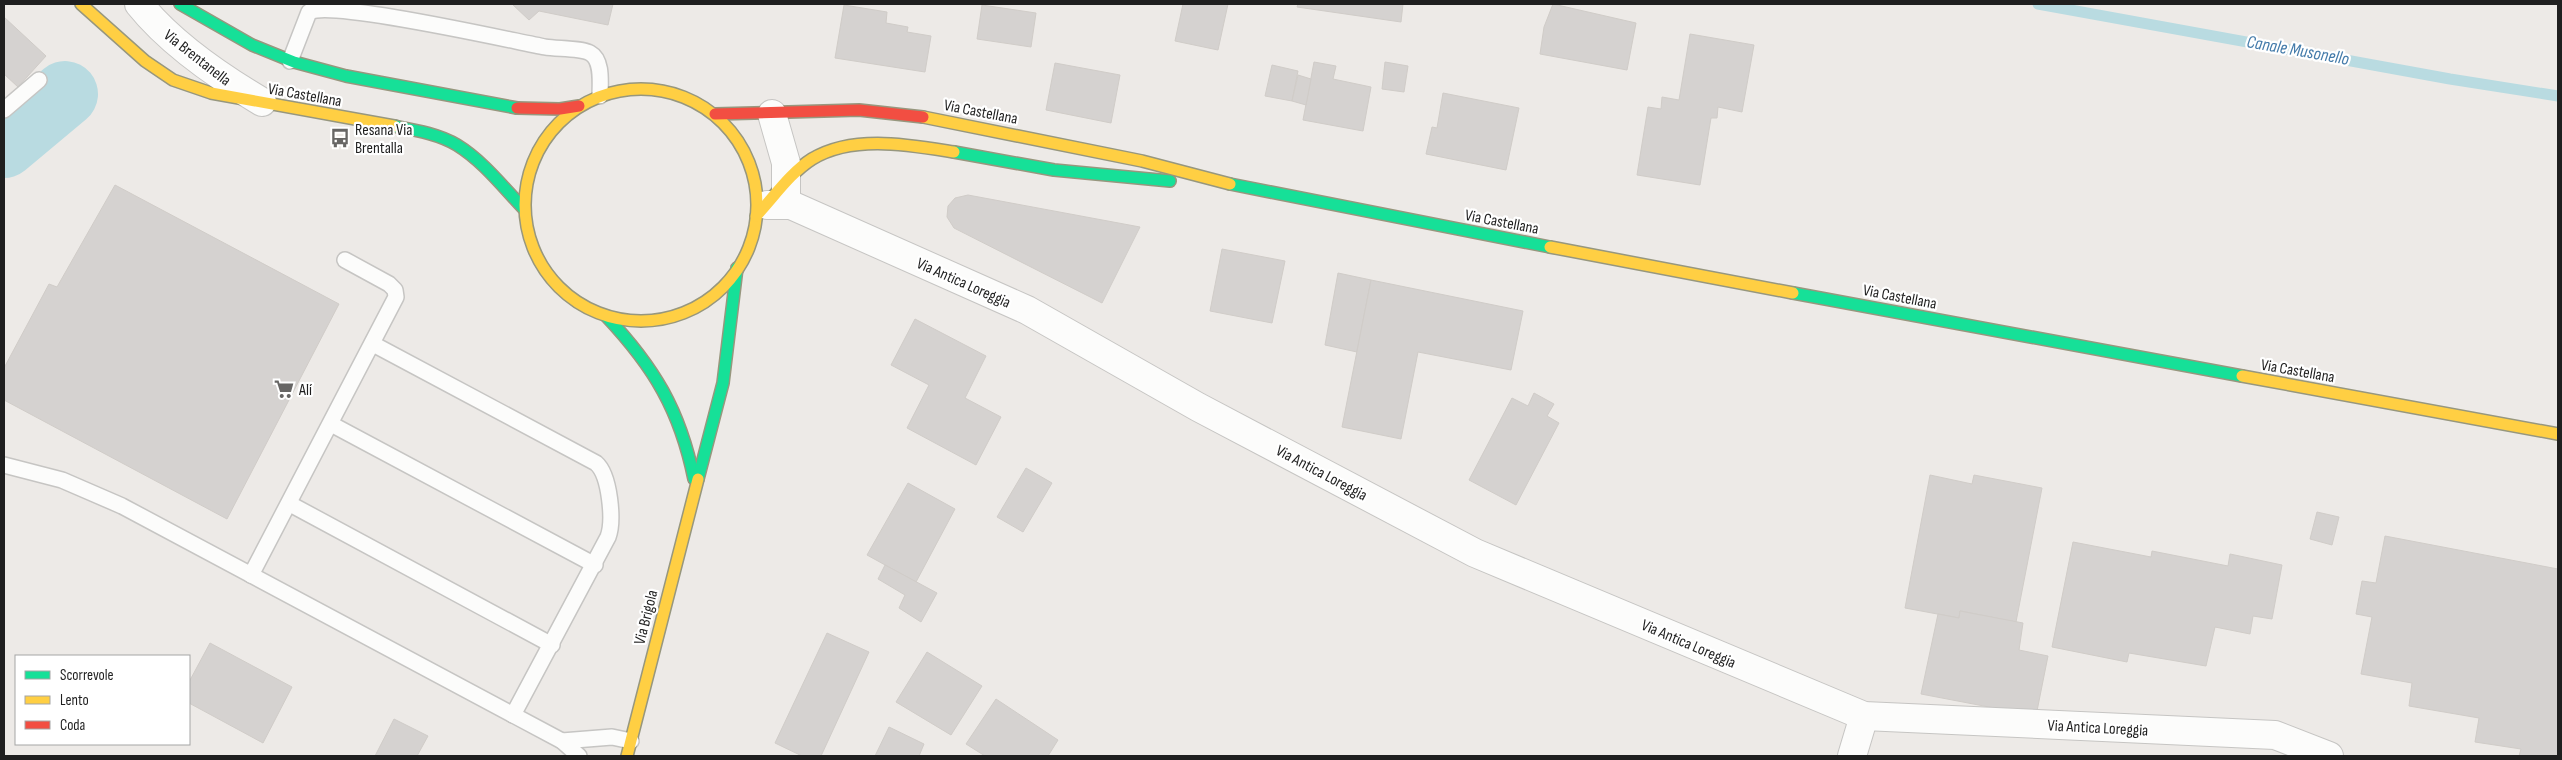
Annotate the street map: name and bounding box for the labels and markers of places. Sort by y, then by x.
place label: Resana Via Brentalla [355,121,412,158]
bus stop icon: Resana Via Brentalla [329,127,351,149]
supermarket icon: Alí [273,378,295,400]
place label: Alí [298,381,312,400]

